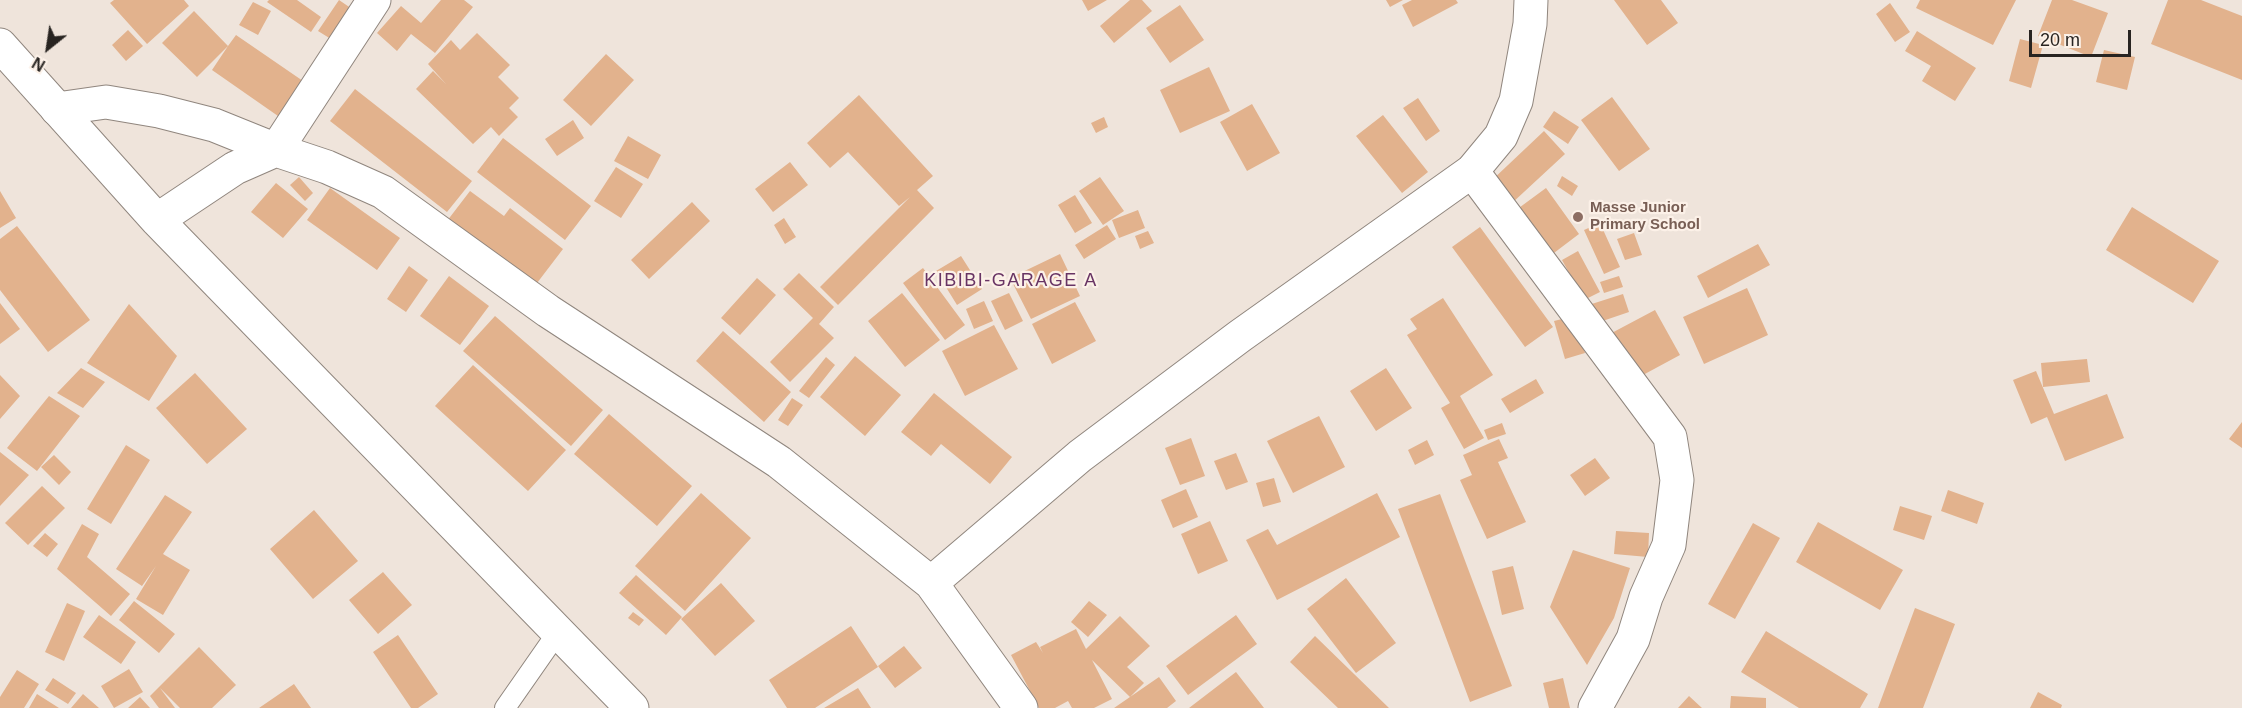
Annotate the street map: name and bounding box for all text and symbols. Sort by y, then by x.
north arrow [18,18,78,78]
scale bar [2032,18,2134,56]
text: 20 m [2040,30,2080,50]
text: N [29,54,48,74]
place label: Masse Junior Primary School [1590,199,1700,234]
marker: Masse Junior Primary School [1571,210,1585,224]
district label: KIBIBI-GARAGE A [924,270,1098,292]

